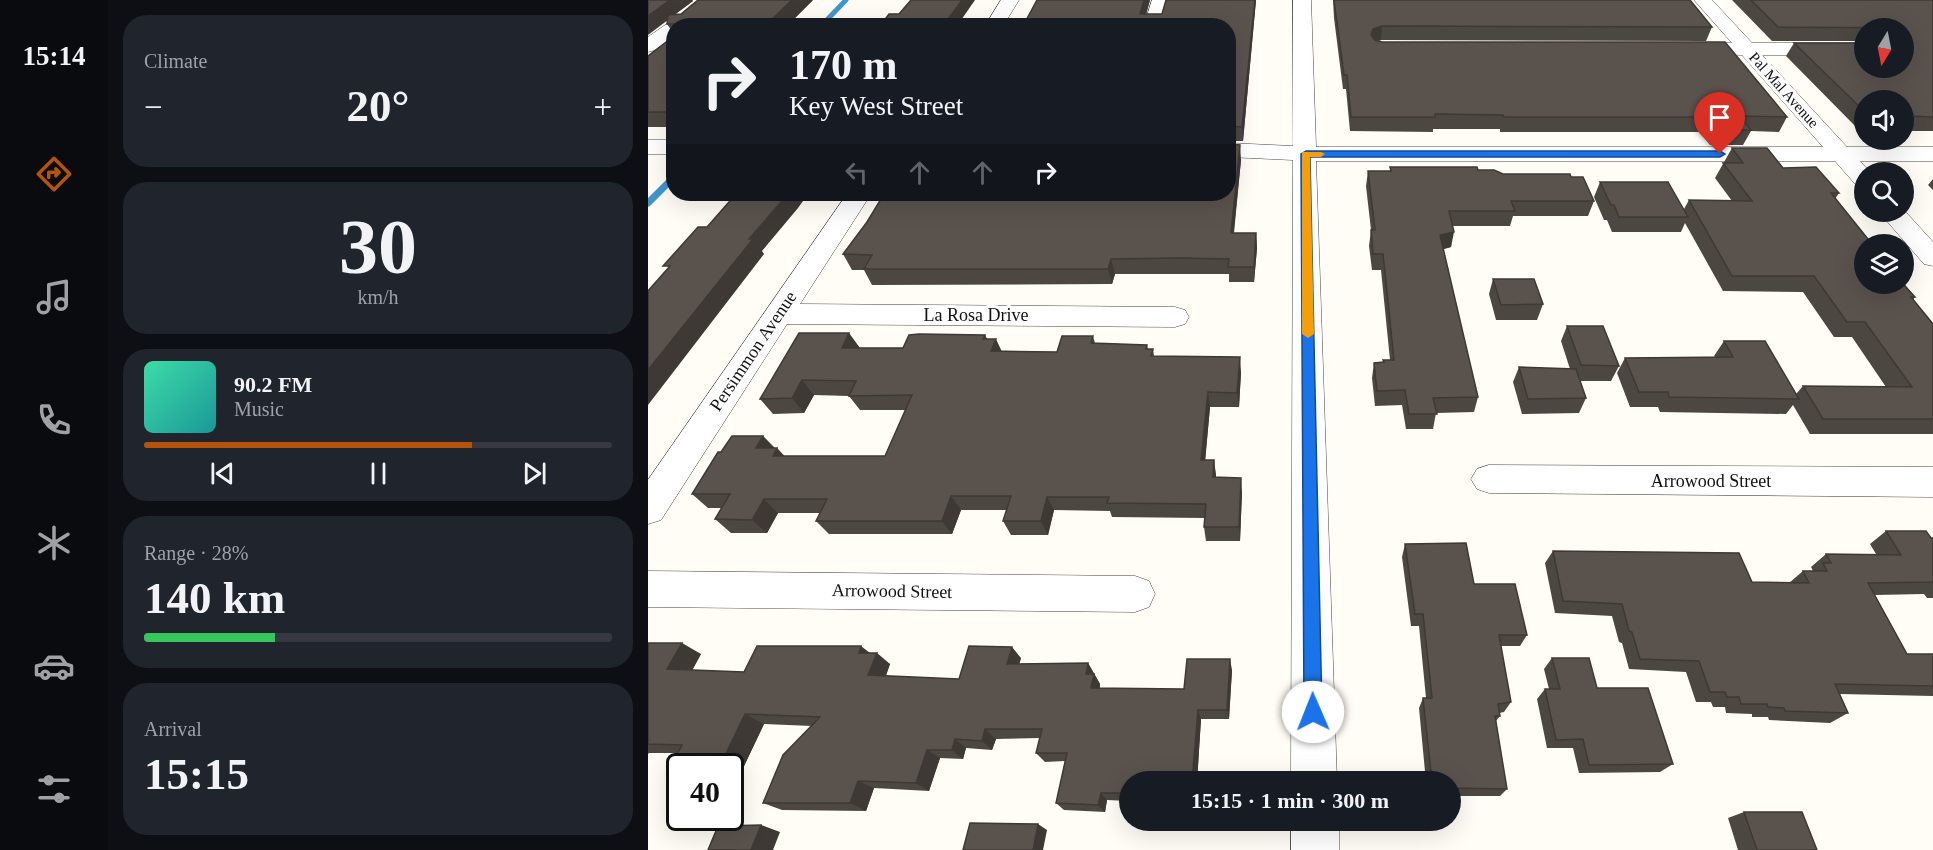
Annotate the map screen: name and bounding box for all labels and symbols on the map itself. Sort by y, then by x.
north arrow [1854,18,1914,78]
street label: Pal Mal Avenue [1746,49,1822,131]
pin [1694,92,1745,154]
street label: Persimmon Avenue [706,287,800,415]
street label: La Rosa Drive [924,305,1028,325]
street label: Arrowood Street [1651,471,1771,491]
street label: Arrowood Street [832,580,952,602]
position arrow [1281,680,1345,744]
speed limit sign: 40 [666,753,744,831]

